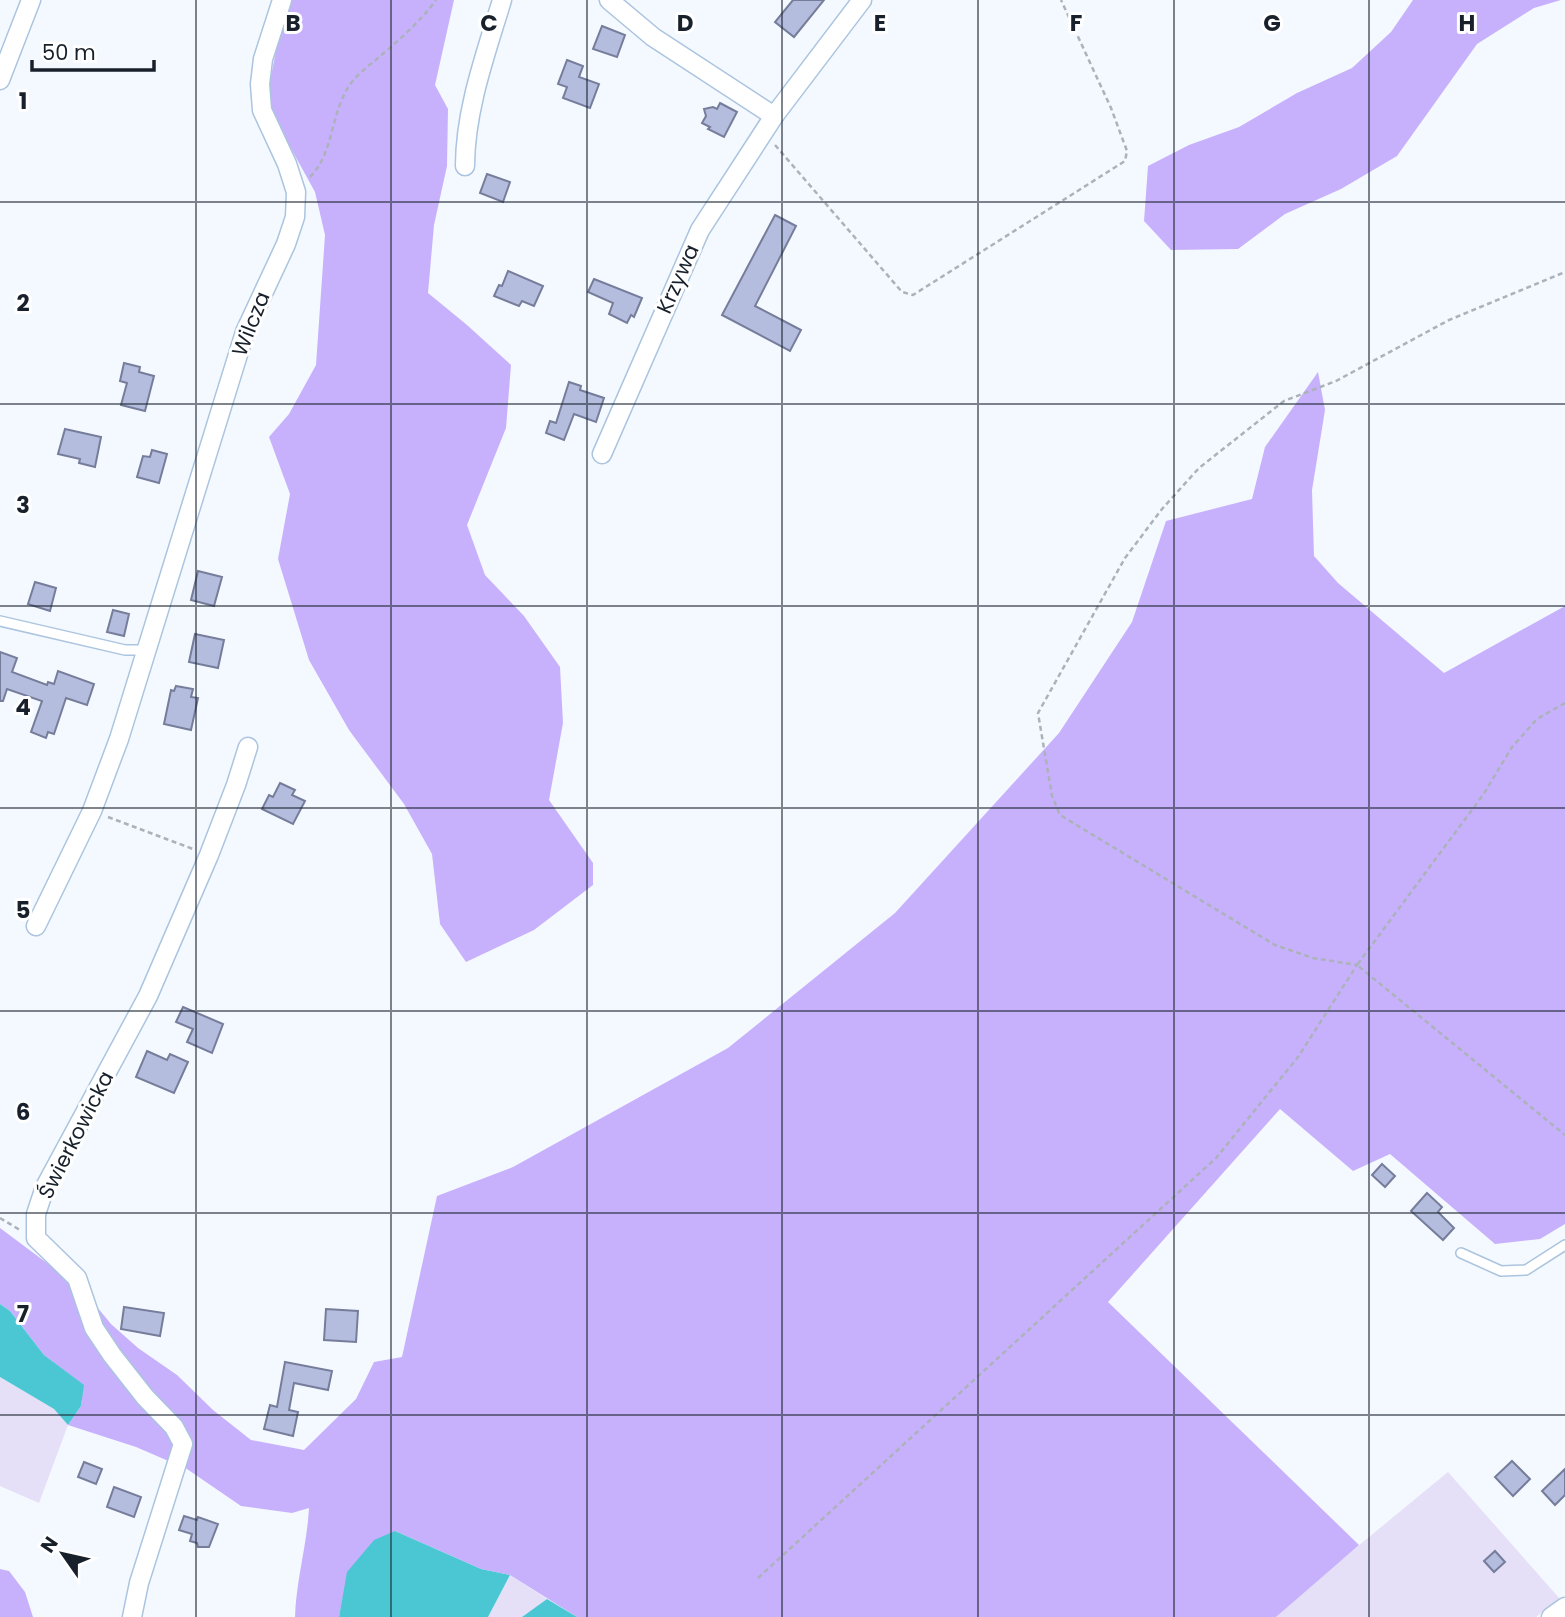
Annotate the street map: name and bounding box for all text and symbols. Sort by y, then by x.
text: B [285,7,301,39]
text: C [480,7,498,39]
text: D [677,7,693,39]
text: E [874,7,886,39]
text: F [1070,7,1082,39]
text: G [1263,7,1281,39]
text: H [1459,7,1475,39]
scale bar [32,28,154,72]
text: 50 m [42,38,96,67]
text: 1 [19,85,27,117]
street label: Krzywa [649,239,706,318]
text: 2 [16,287,30,319]
street label: Wilcza [224,287,277,360]
text: 3 [16,489,30,521]
text: 4 [15,691,31,723]
text: 5 [16,894,30,926]
street label: Świerkowicka [31,1066,120,1204]
text: 6 [16,1096,30,1128]
text: 7 [17,1298,29,1330]
north arrow [28,1519,98,1589]
text: N [34,1531,65,1558]

